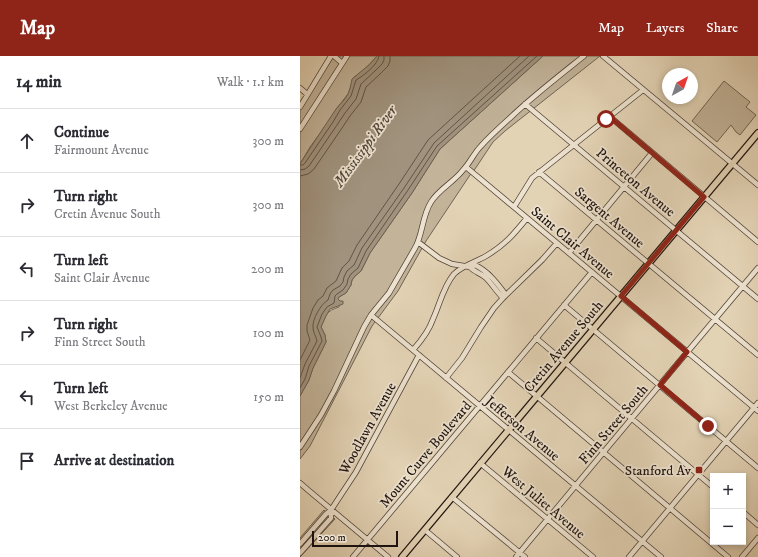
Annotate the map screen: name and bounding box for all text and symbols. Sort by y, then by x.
text: Map [20,17,55,40]
text: Map [598,19,624,37]
text: Layers [646,19,684,37]
text: Share [706,19,738,37]
north arrow [662,68,698,104]
text: 14 min [16,71,62,93]
text: Walk · 1.1 km [217,74,284,90]
water label: Mississippi River [329,101,402,191]
route start [597,110,615,128]
text: Continue [54,123,109,142]
icon: ahead [16,130,38,152]
text: 300 m [253,133,284,149]
text: Fairmount Avenue [54,142,149,158]
street label: Princeton Avenue [592,144,679,221]
street label: Sargent Avenue [571,183,648,252]
text: Turn right [54,187,117,206]
icon: right [16,194,38,216]
text: 300 m [253,197,284,213]
street label: Saint Clair Avenue [527,203,618,283]
text: Cretin Avenue South [54,206,161,222]
text: Turn left [54,251,108,270]
icon: left [16,258,38,280]
text: 200 m [251,261,284,277]
text: Saint Clair Avenue [54,270,150,286]
street label: Cretin Avenue South [520,296,608,396]
text: Turn right [54,315,117,334]
icon: right [16,322,38,344]
text: 100 m [253,325,284,341]
text: Finn Street South [54,334,146,350]
text: Turn left [54,379,108,398]
street label: Woodlawn Avenue [335,379,401,479]
street label: Finn Street South [575,381,653,468]
icon: left [16,386,38,408]
text: 150 m [253,389,284,405]
street label: Jefferson Avenue [480,391,564,465]
text: West Berkeley Avenue [54,398,168,414]
street label: Mount Curve Boulevard [376,398,476,512]
route end [699,417,717,435]
icon: arrive [16,450,38,472]
text: Arrive at destination [54,451,174,470]
street label: West Juliet Avenue [497,462,589,543]
place label: Stanford Av [625,462,692,480]
marker: Stanford Av [694,465,704,475]
map controls [710,473,746,545]
button: + [710,473,746,509]
button: − [710,509,746,545]
scale bar [312,529,398,548]
text: 200 m [318,531,346,545]

